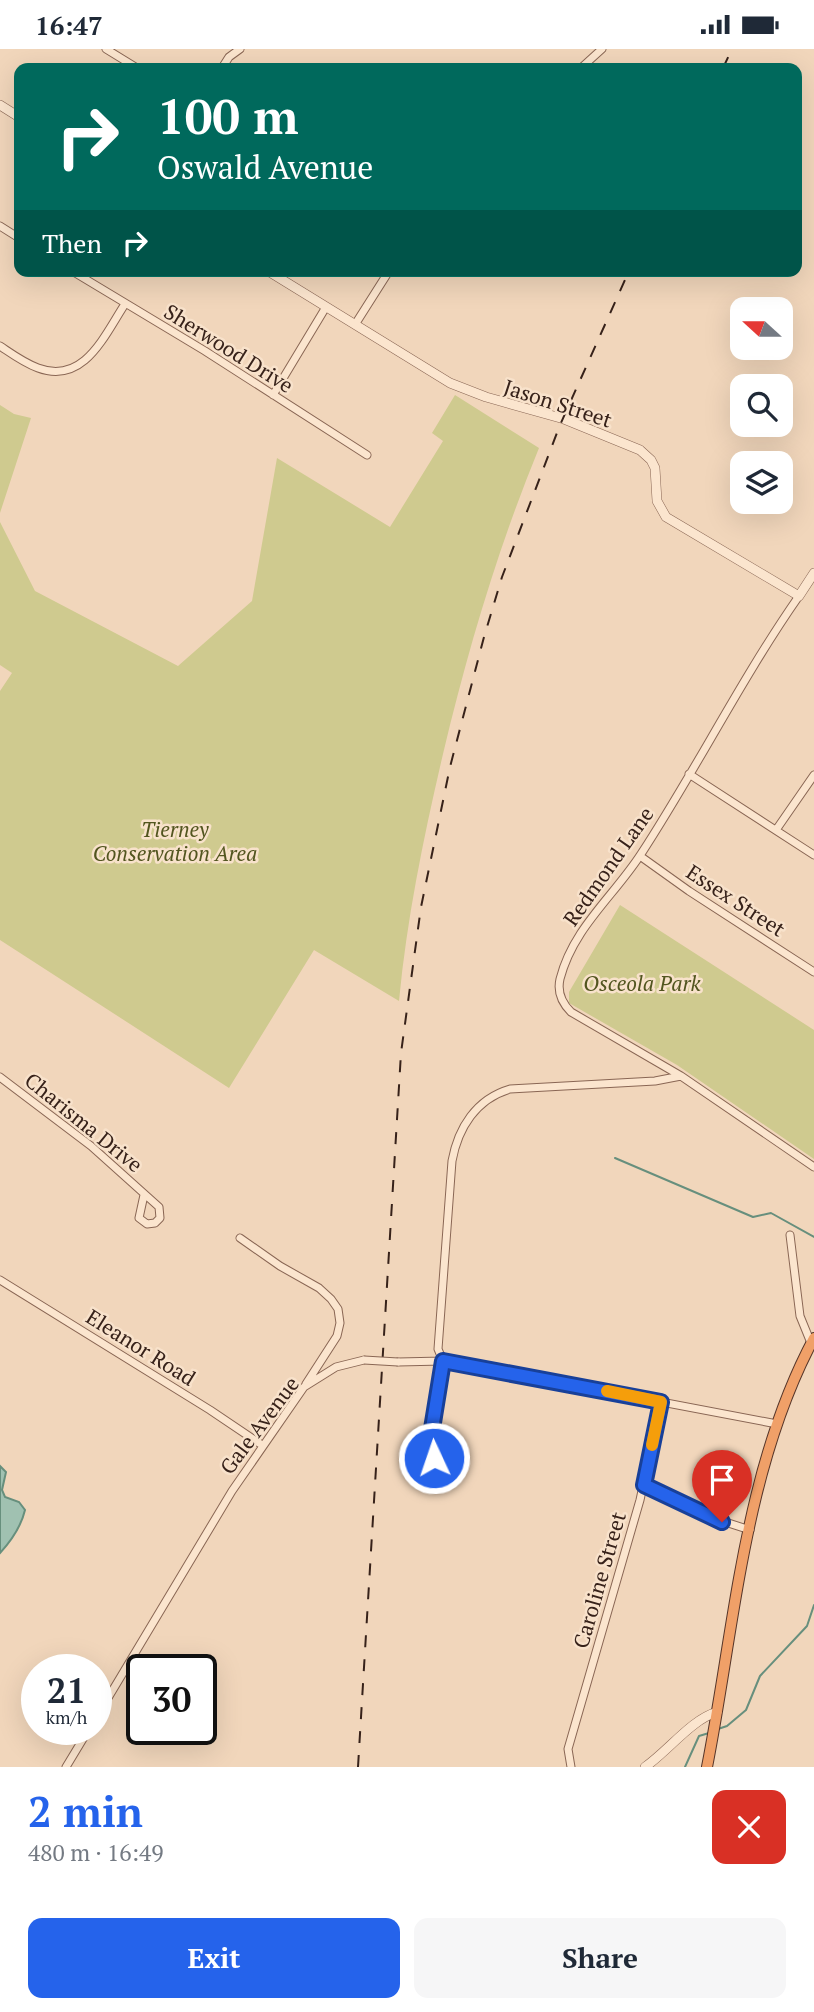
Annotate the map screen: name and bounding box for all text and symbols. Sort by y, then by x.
text: 16:47 [35,8,103,42]
text: 100 m [157,83,299,148]
icon: right [42,91,133,182]
text: Oswald Avenue [157,146,373,188]
icon: right [116,224,154,262]
text: Then [42,226,102,260]
street label: Sherwood Drive [159,297,299,399]
north arrow [730,297,793,361]
map controls [730,297,793,514]
street label: Jason Street [500,372,616,434]
button: search [730,374,793,437]
button: layers [730,451,793,514]
street label: Redmond Lane [557,801,659,931]
park label: Tierney Conservation Area [93,815,257,867]
street label: Essex Street [681,858,791,943]
park label: Osceola Park [583,969,702,997]
street label: Charisma Drive [19,1066,149,1178]
street label: Eleanor Road [81,1302,201,1392]
street label: Gale Avenue [213,1370,305,1480]
position arrow [397,1421,471,1495]
pin [692,1450,752,1522]
icon: arrive [703,1461,741,1499]
street label: Caroline Street [566,1508,632,1651]
speed limit sign: 30 [126,1654,217,1745]
text: 21 [47,1667,86,1713]
text: km/h [46,1705,87,1729]
text: 2 min [28,1783,143,1839]
button: close [712,1790,786,1864]
text: 480 m · 16:49 [28,1837,163,1868]
button: Exit [28,1918,400,1998]
button: Share [414,1918,786,1998]

